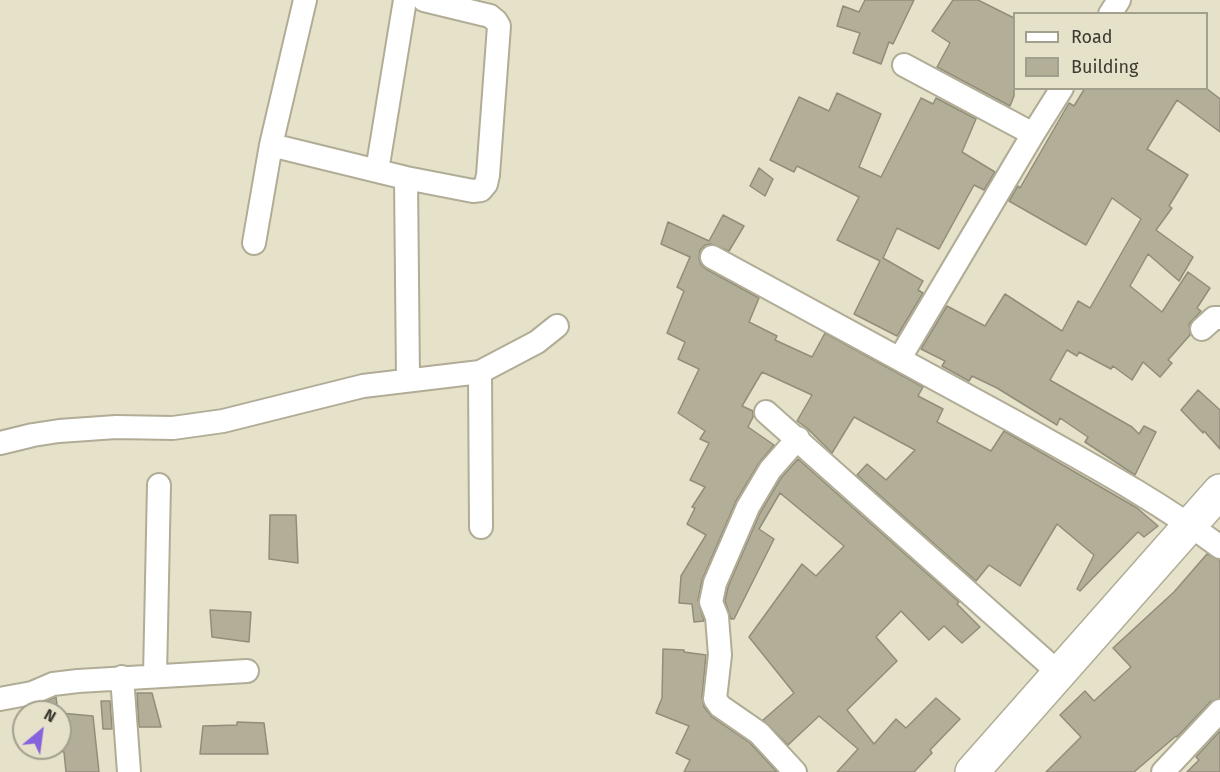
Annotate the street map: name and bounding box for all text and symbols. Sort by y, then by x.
legend [1013,12,1208,90]
text: Road [1071,26,1113,48]
text: Building [1071,56,1138,78]
north arrow [12,700,72,760]
text: N [41,705,59,726]

